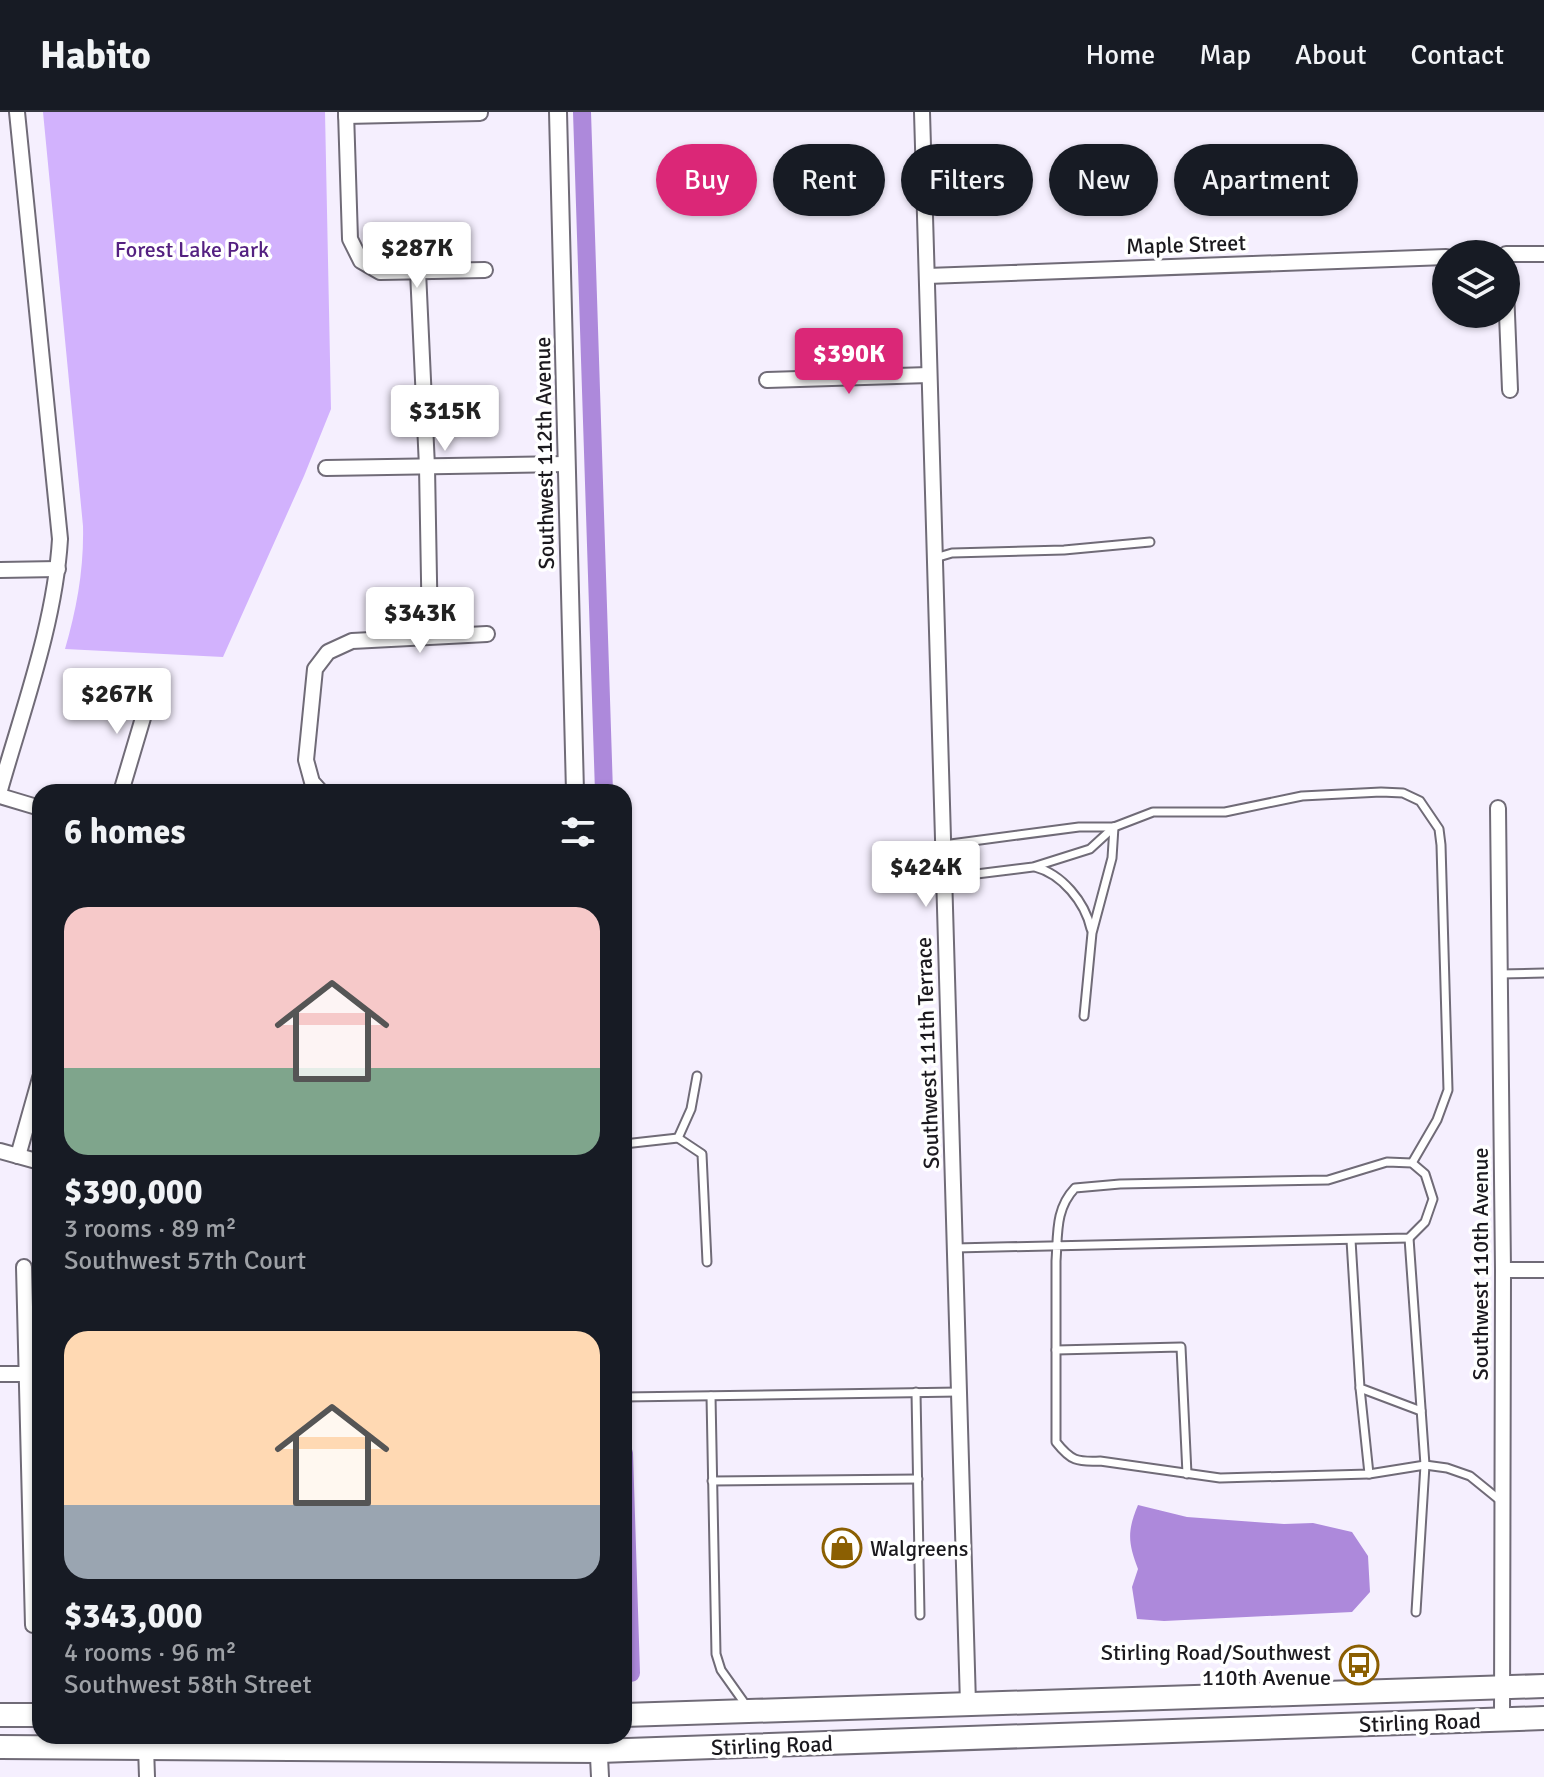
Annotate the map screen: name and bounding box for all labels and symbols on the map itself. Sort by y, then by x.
pin: $287K [361,222,473,290]
street label: Maple Street [1126,229,1247,260]
park label: Forest Lake Park [115,236,269,263]
pin: $390K [793,328,905,396]
street label: Southwest 112th Avenue [529,336,560,570]
pin: $315K [389,385,501,453]
pin: $343K [364,587,476,655]
pin: $267K [61,668,173,736]
pin: $424K [870,841,982,909]
street label: Southwest 111th Terrace [910,936,945,1170]
street label: Southwest 110th Avenue [1467,1148,1494,1380]
shop icon: Walgreens [821,1527,863,1569]
place label: Walgreens [870,1535,968,1562]
place label: Stirling Road/Southwest 110th Avenue [1101,1639,1331,1691]
bus stop icon: Stirling Road/Southwest 110th Avenue [1338,1644,1380,1686]
street label: Stirling Road [1359,1707,1481,1738]
street label: Stirling Road [711,1730,833,1761]

